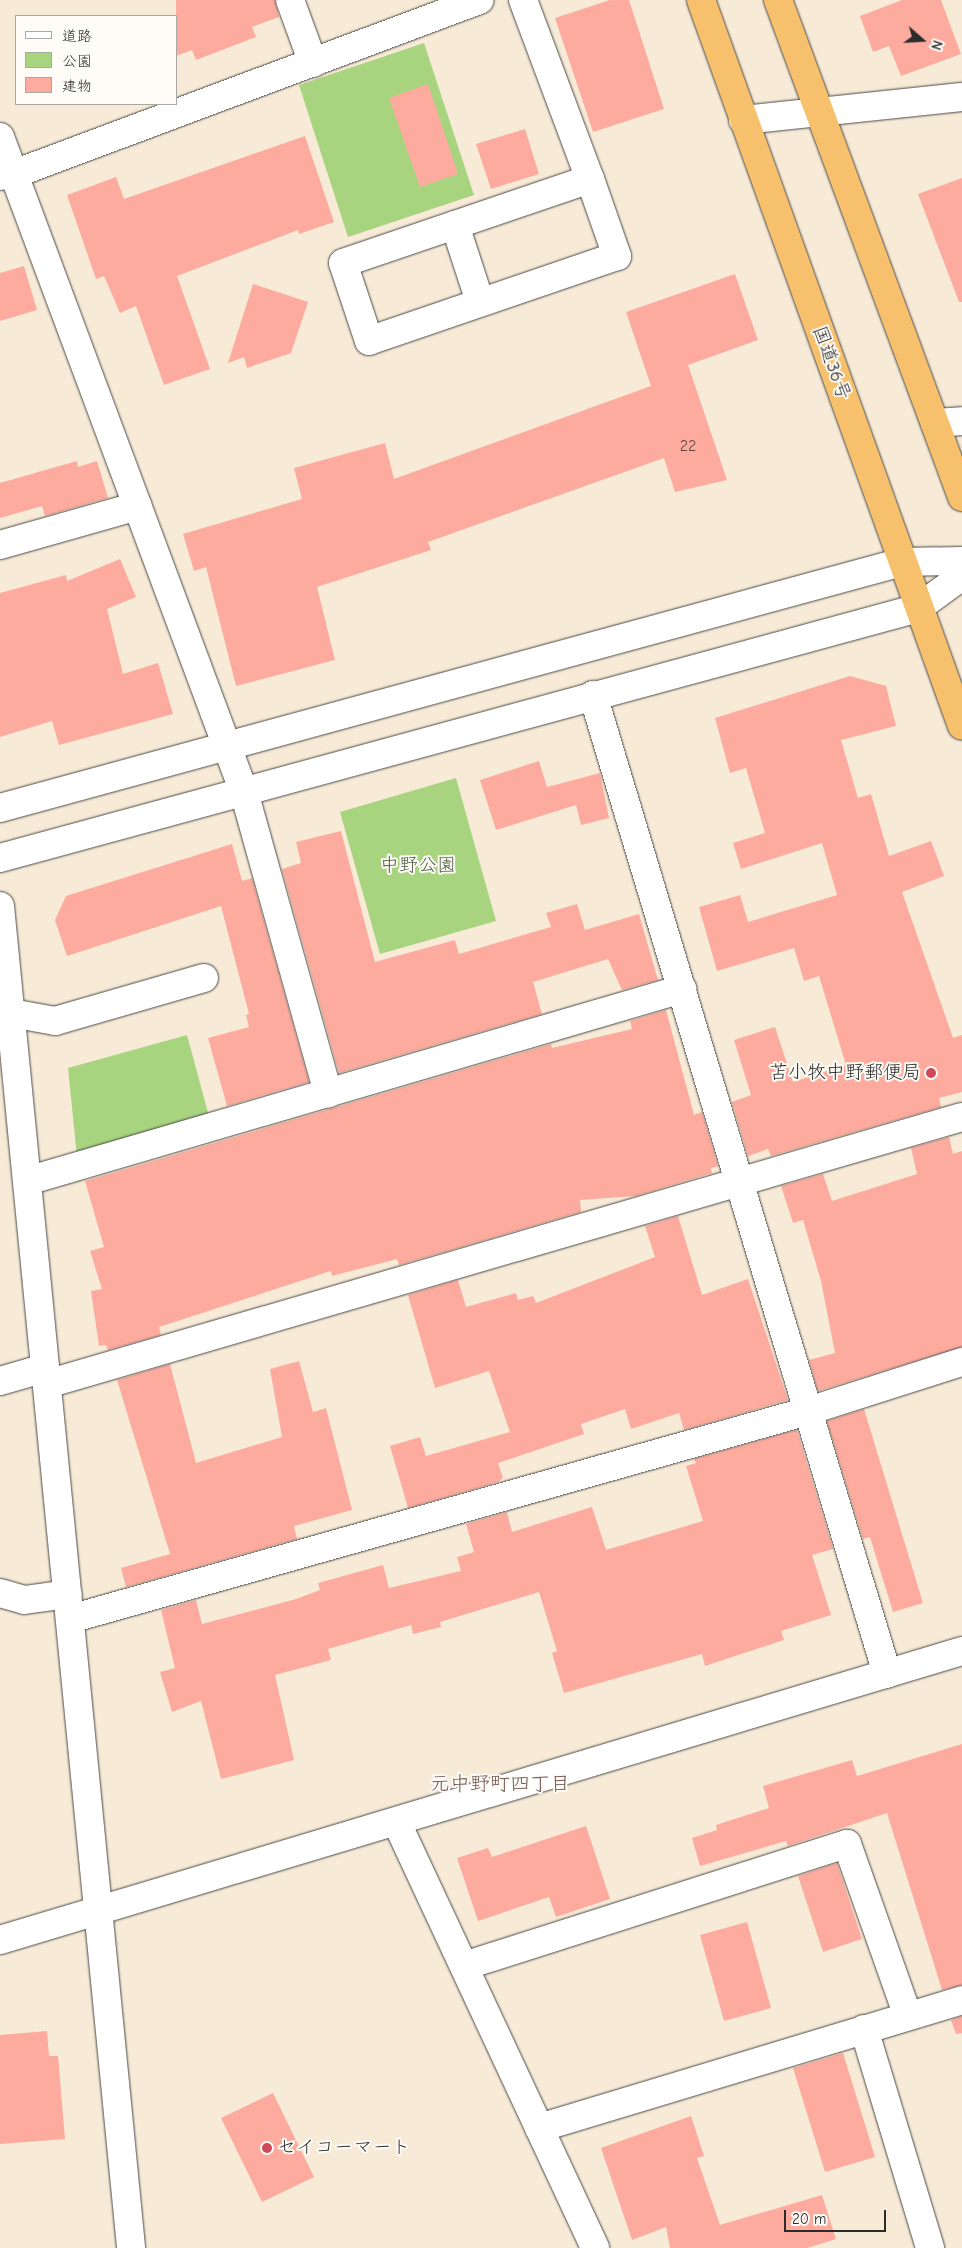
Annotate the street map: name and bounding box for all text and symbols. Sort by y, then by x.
legend [15,15,178,105]
north arrow [897,15,947,65]
text: 道路 [62,27,92,45]
text: N [927,38,946,52]
text: 公園 [62,52,92,70]
text: 建物 [62,77,92,95]
street label: 国道36号 [807,323,855,403]
house number: 22 [680,436,696,456]
park label: 中野公園 [380,855,456,877]
place label: 苫小牧中野郵便局 [769,1062,921,1084]
marker: 苫小牧中野郵便局 [925,1067,937,1079]
district label: 元中野町四丁目 [430,1771,570,1795]
place label: セイコーマート [277,2137,410,2159]
marker: セイコーマート [261,2142,273,2154]
scale bar [787,2200,890,2232]
text: 20 m [792,2210,826,2228]

